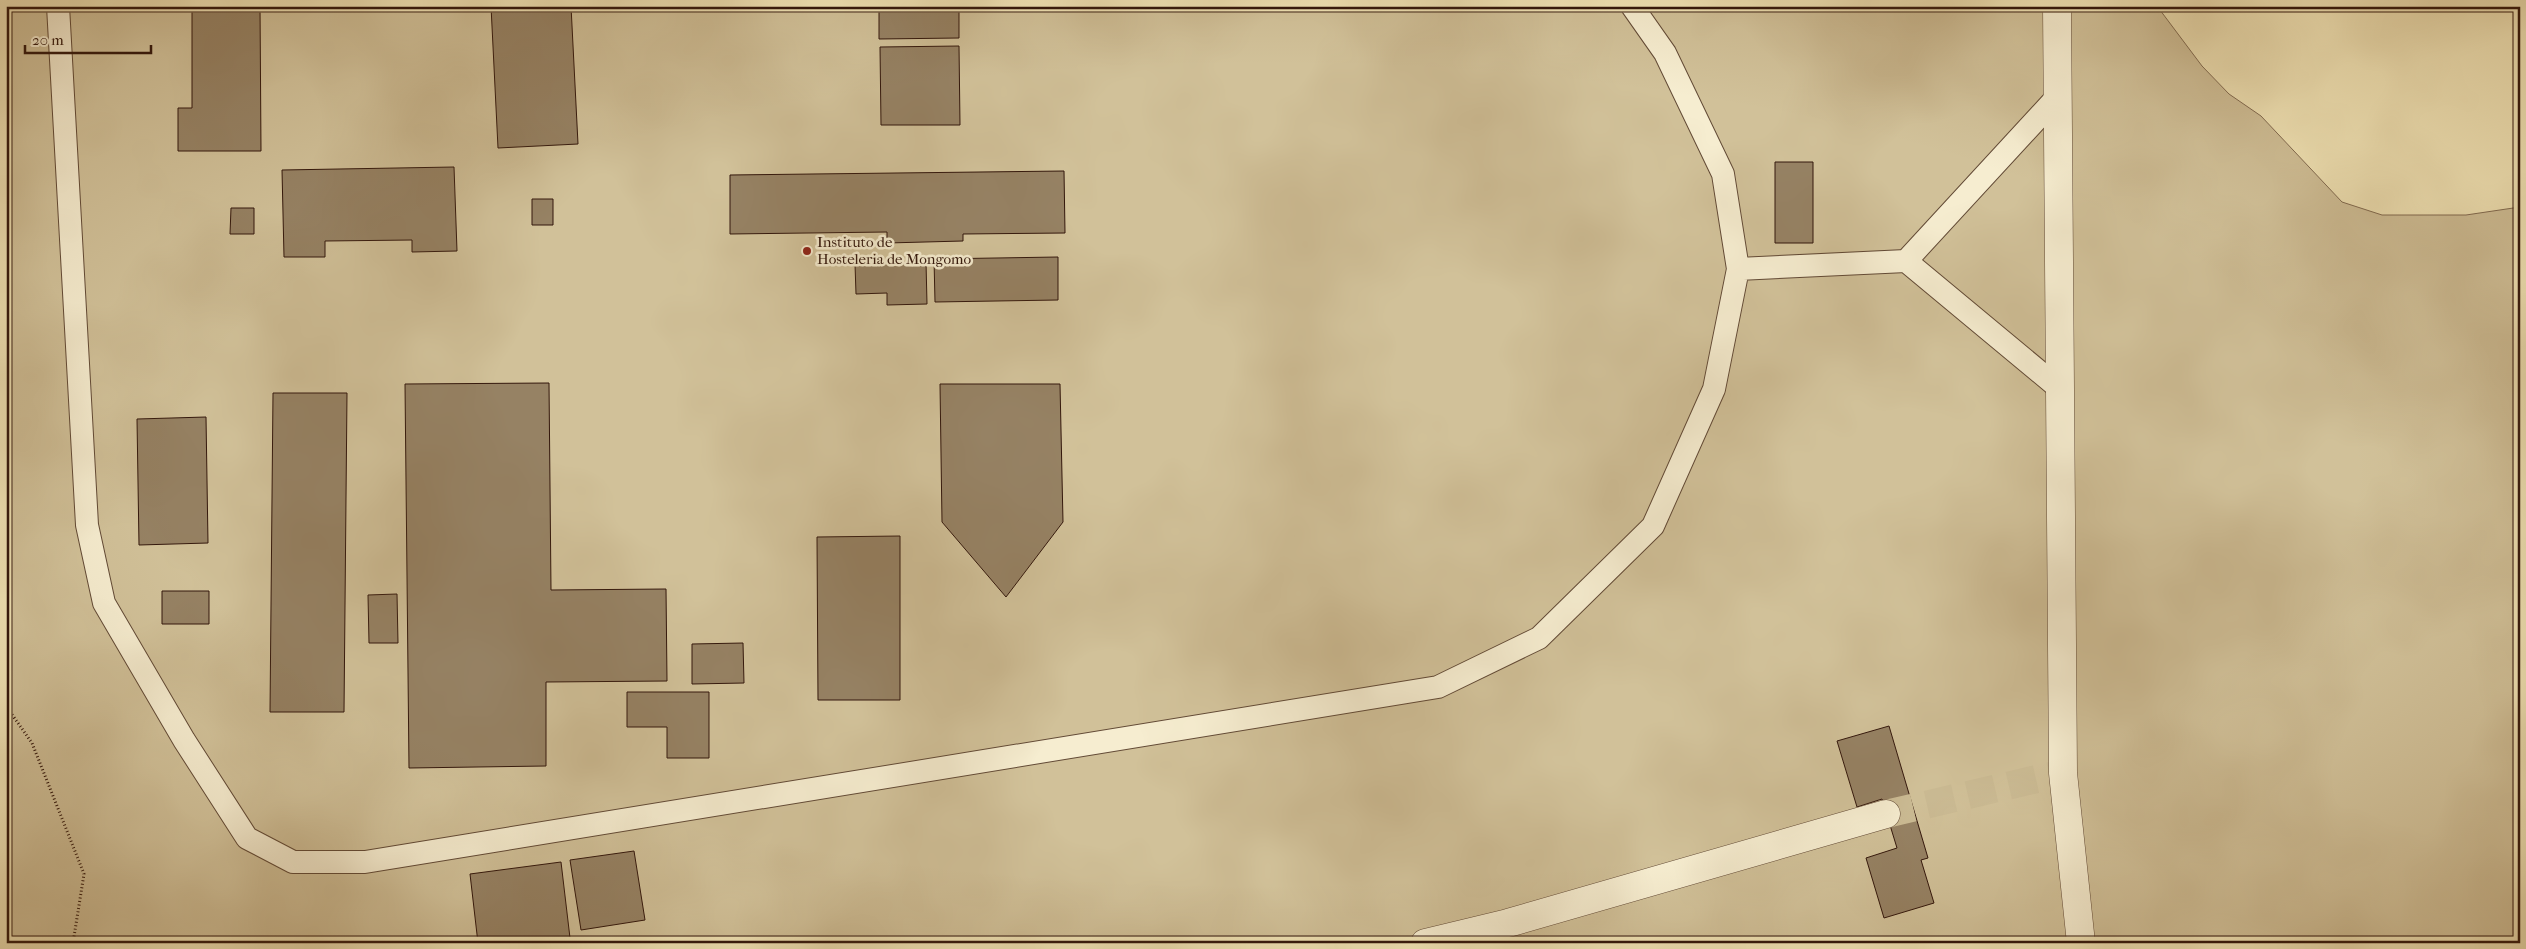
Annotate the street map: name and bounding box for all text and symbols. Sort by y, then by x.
scale bar [25,22,151,54]
text: 20 m [32,31,64,49]
place label: Instituto de Hosteleria de Mongomo [817,233,971,268]
marker: Instituto de Hosteleria de Mongomo [801,245,813,257]

